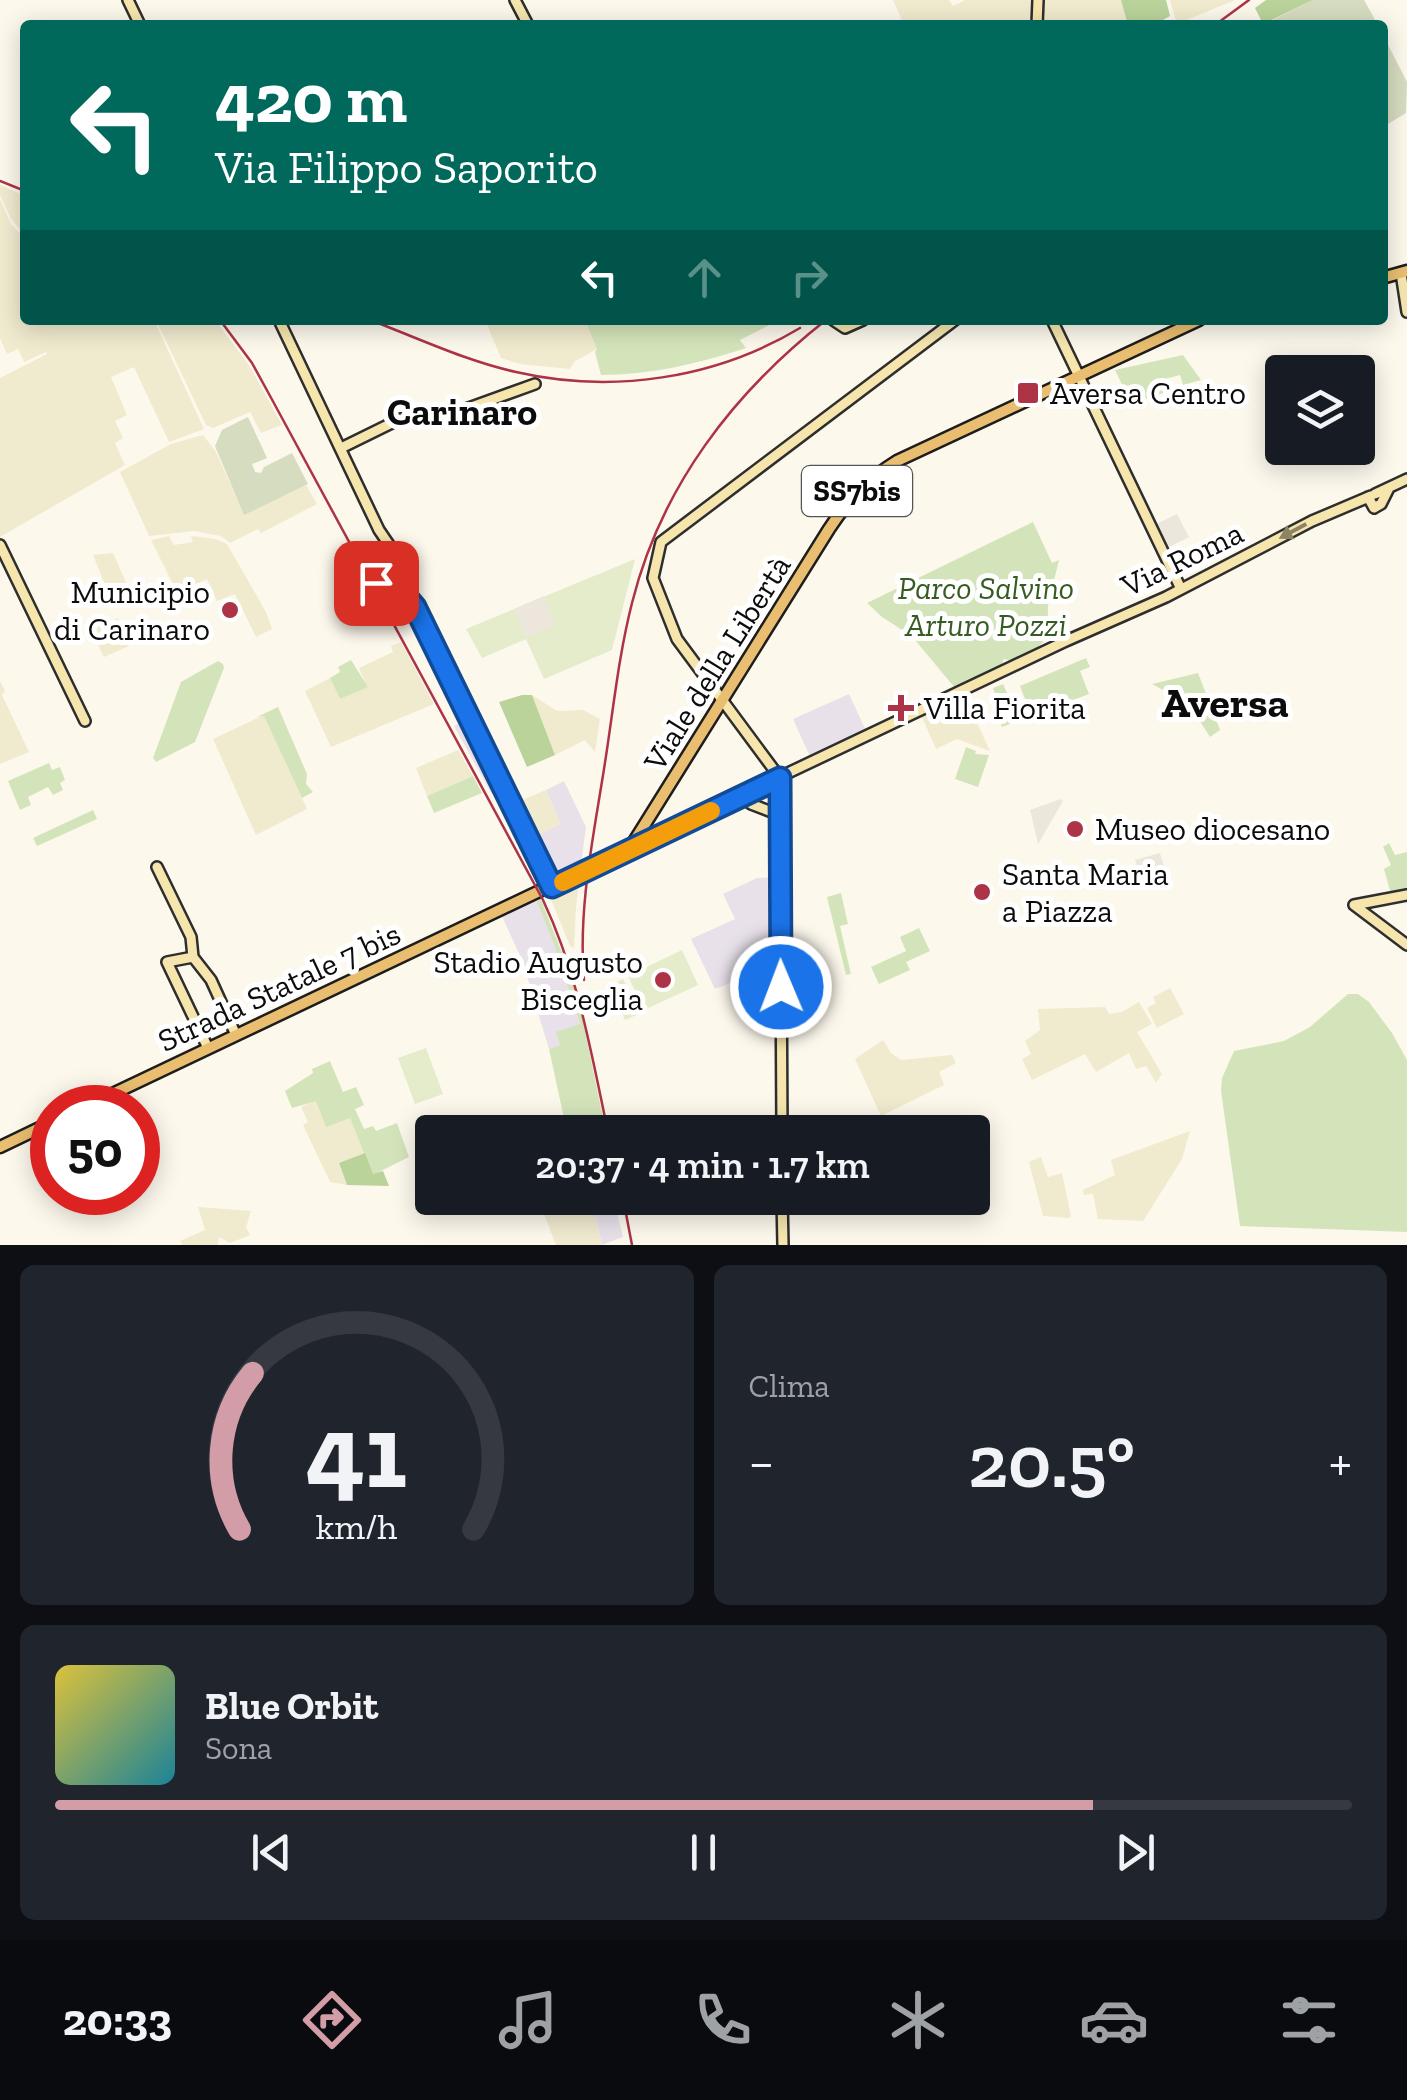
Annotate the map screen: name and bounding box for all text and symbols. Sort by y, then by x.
text: 420 m [215,56,407,140]
icon: left [50,60,180,190]
text: Via Filippo Saporito [215,141,598,195]
icon: left [572,250,627,305]
icon: ahead [677,250,732,305]
icon: right [782,250,837,305]
map controls [1265,355,1375,465]
button: layers [1265,355,1375,465]
place label: Aversa Centro [1050,374,1246,412]
marker: Aversa Centro [1015,380,1041,406]
district label: Carinaro [387,389,537,435]
road number: SS7bis [802,466,912,516]
street label: Via Roma [1114,513,1249,605]
one-way arrow [1279,523,1308,540]
pin [334,541,419,626]
street label: Viale della Libertà [635,548,799,779]
icon: arrive [349,556,404,611]
park label: Parco Salvino Arturo Pozzi [898,569,1074,644]
place label: Municipio di Carinaro [54,573,210,648]
marker: Municipio di Carinaro [219,599,241,621]
district label: Aversa [1161,677,1289,728]
place label: Villa Fiorita [923,689,1086,727]
marker: Villa Fiorita [888,695,914,721]
place label: Museo diocesano [1095,810,1330,848]
marker: Museo diocesano [1064,818,1086,840]
place label: Santa Maria a Piazza [1002,855,1169,930]
marker: Santa Maria a Piazza [971,881,993,903]
street label: Strada Statale 7 bis [152,914,406,1060]
position arrow [729,935,833,1039]
place label: Stadio Augusto Bisceglia [433,943,643,1018]
marker: Stadio Augusto Bisceglia [652,969,674,991]
speed limit sign: 50 [30,1085,160,1215]
text: 20:37 · 4 min · 1.7 km [535,1142,870,1188]
text: Clima [749,1367,830,1405]
text: 41 [306,1389,407,1514]
text: 20.5° [968,1416,1135,1506]
text: − [749,1429,774,1495]
text: + [1329,1429,1352,1495]
text: km/h [316,1505,398,1548]
text: Blue Orbit [205,1683,378,1729]
text: Sona [205,1729,272,1767]
icon: previous [244,1825,299,1880]
icon: pause [676,1825,731,1880]
icon: next [1108,1825,1163,1880]
icon: directions [297,1985,367,2055]
icon: music [493,1985,563,2055]
icon: phone [688,1985,758,2055]
icon: climate [883,1985,953,2055]
icon: car [1079,1985,1149,2055]
icon: filters [1274,1985,1344,2055]
text: 20:33 [63,1993,172,2047]

